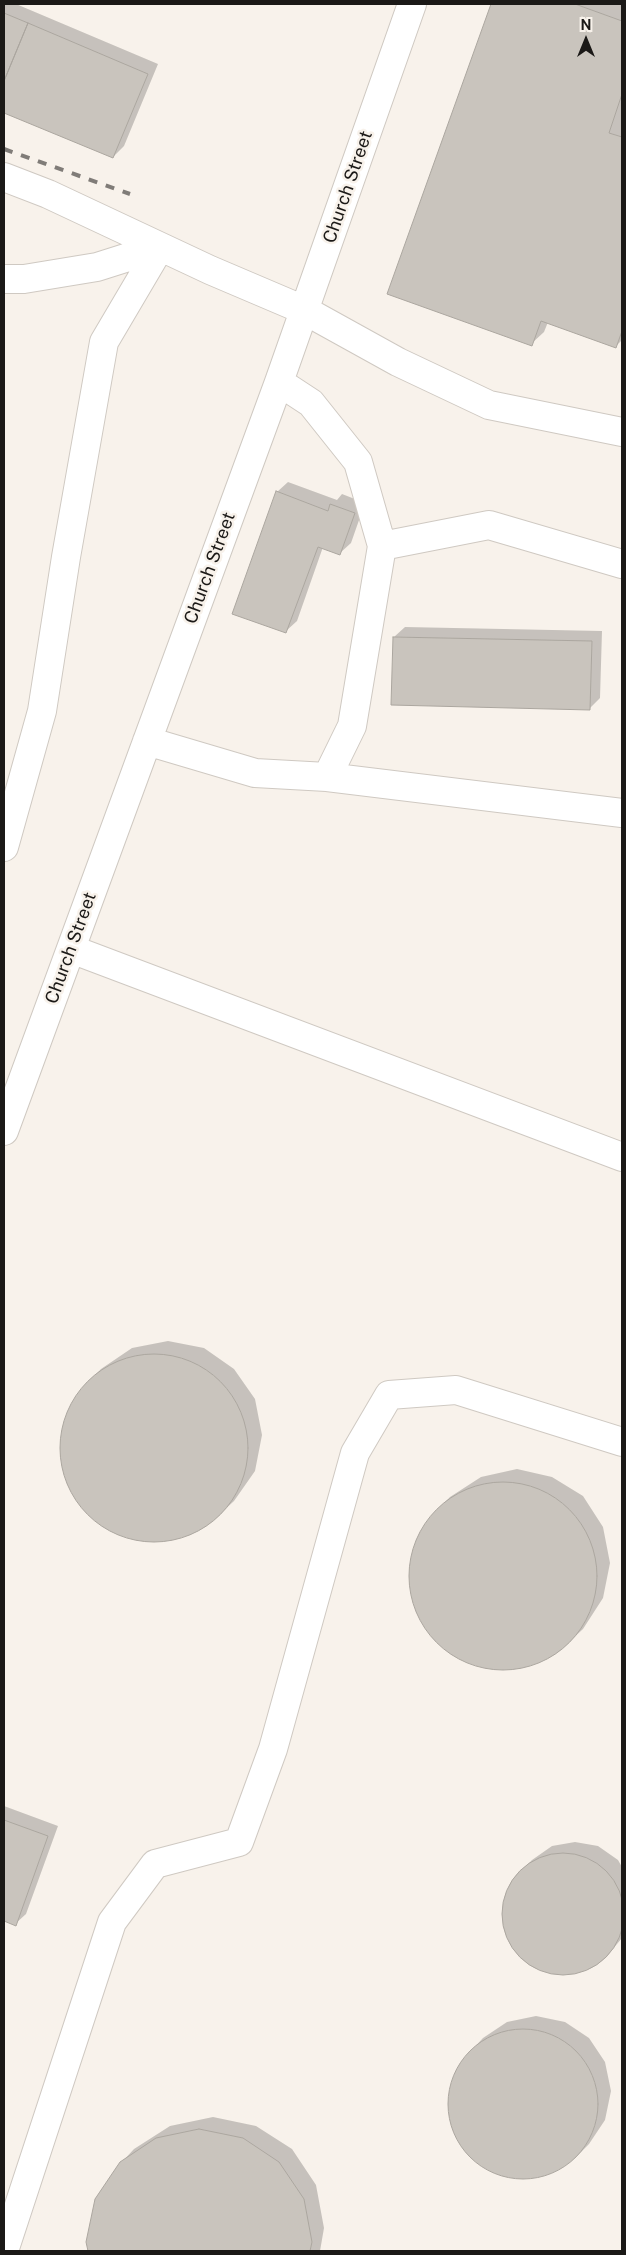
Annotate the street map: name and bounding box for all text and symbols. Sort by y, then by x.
north arrow [561,15,611,65]
text: N [581,17,591,33]
street label: Church Street [319,128,377,246]
street label: Church Street [180,509,240,627]
street label: Church Street [41,889,101,1007]

